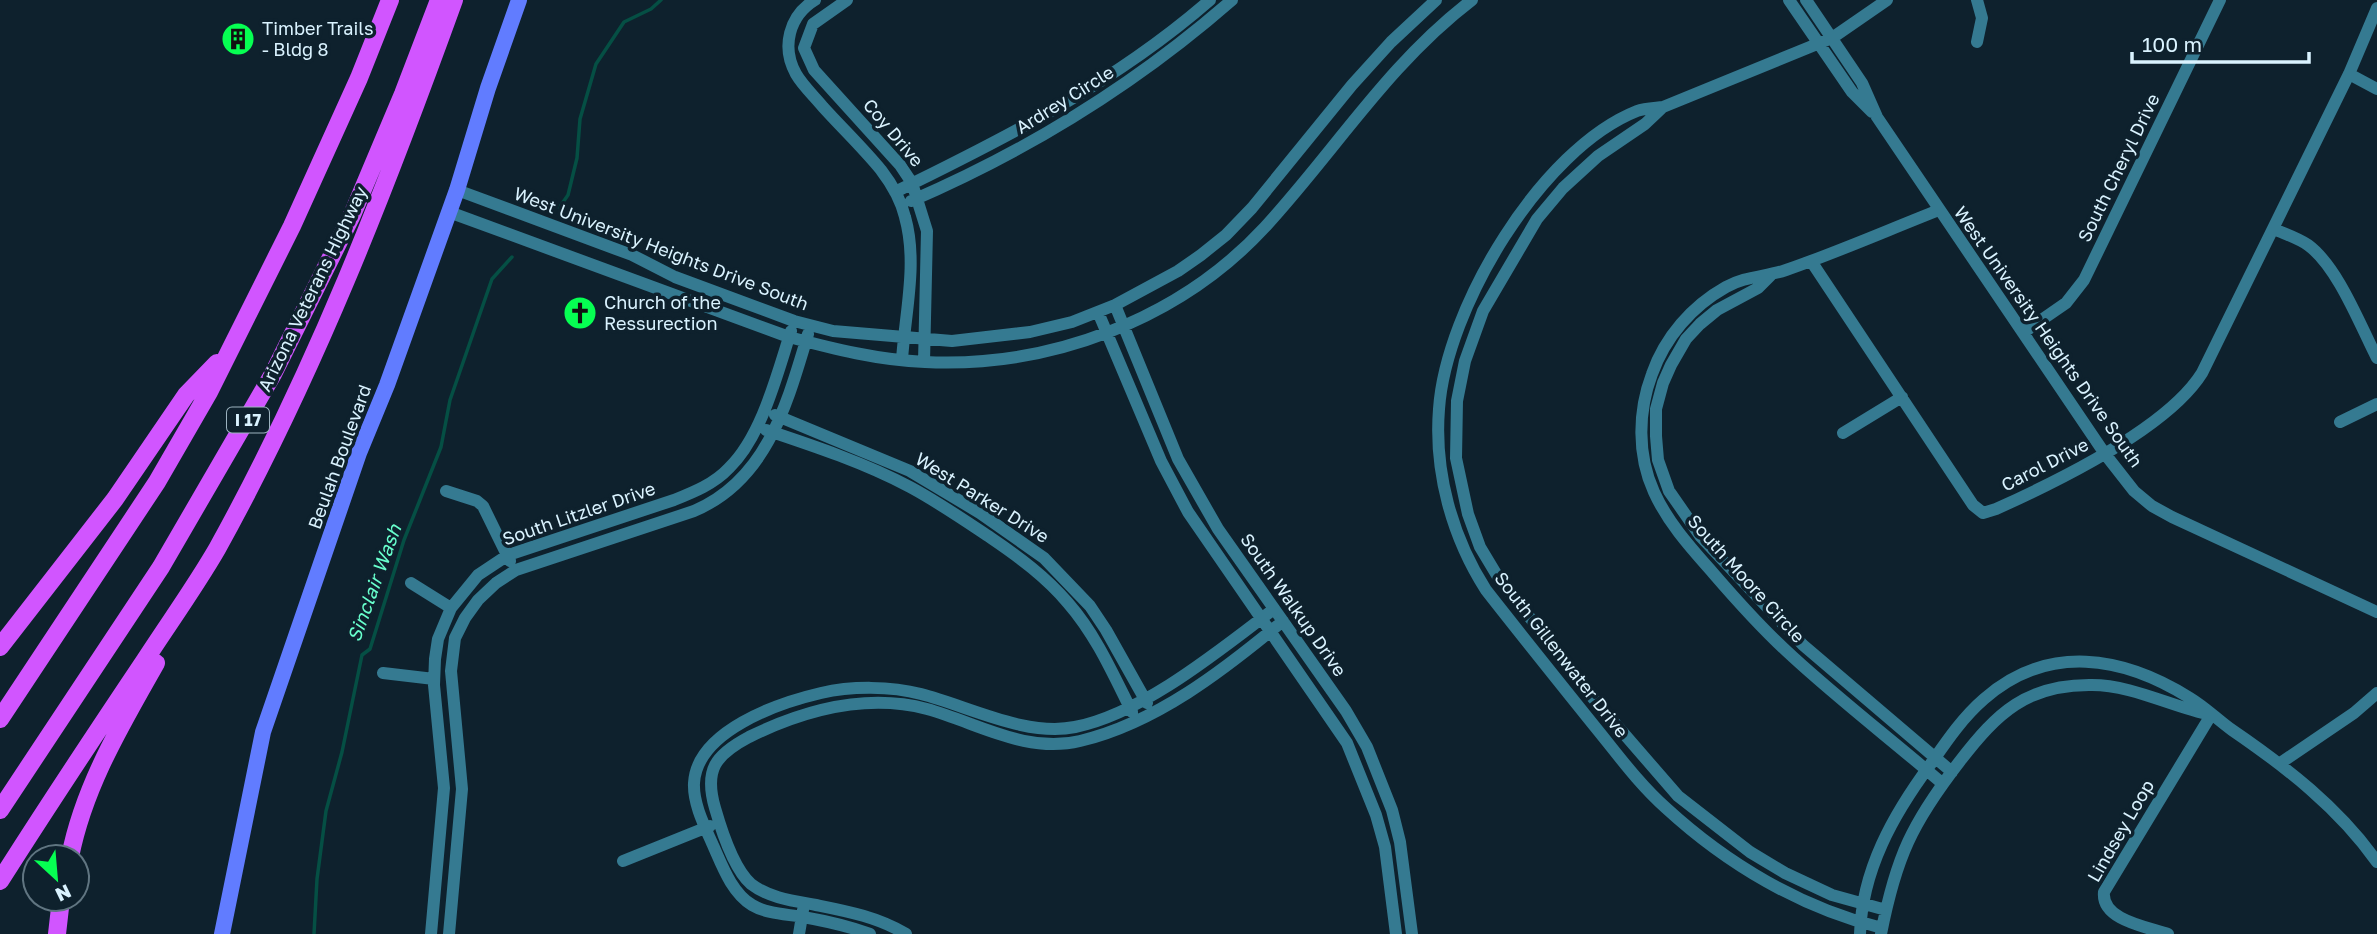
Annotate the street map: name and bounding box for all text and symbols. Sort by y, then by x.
place label: Timber Trails - Bldg 8 [262,17,374,60]
building icon: Timber Trails - Bldg 8 [219,20,257,58]
scale bar [2132,21,2309,65]
text: 100 m [2142,31,2202,57]
street label: Ardrey Circle [1011,60,1117,138]
street label: South Cheryl Drive [2073,90,2164,245]
street label: Coy Drive [859,94,929,171]
street label: Arizona Veterans Highway [253,182,371,395]
street label: West University Heights Drive South [511,182,812,315]
street label: West University Heights Drive South [1950,202,2148,471]
place label: Church of the Ressurection [604,291,721,334]
church icon: Church of the Ressurection [561,294,599,332]
street label: Beulah Boulevard [303,382,375,532]
road number: I 17 [227,408,269,432]
street label: Carol Drive [1997,433,2092,495]
street label: West Parker Drive [912,447,1053,547]
street label: South Litzler Drive [499,477,658,549]
street label: South Moore Circle [1684,510,1810,647]
water label: Sinclair Wash [342,520,406,645]
street label: South Walkup Drive [1236,529,1351,680]
street label: South Gillenwater Drive [1490,567,1633,742]
street label: Lindsey Loop [2082,776,2158,885]
north arrow [21,843,91,913]
text: N [52,880,75,907]

